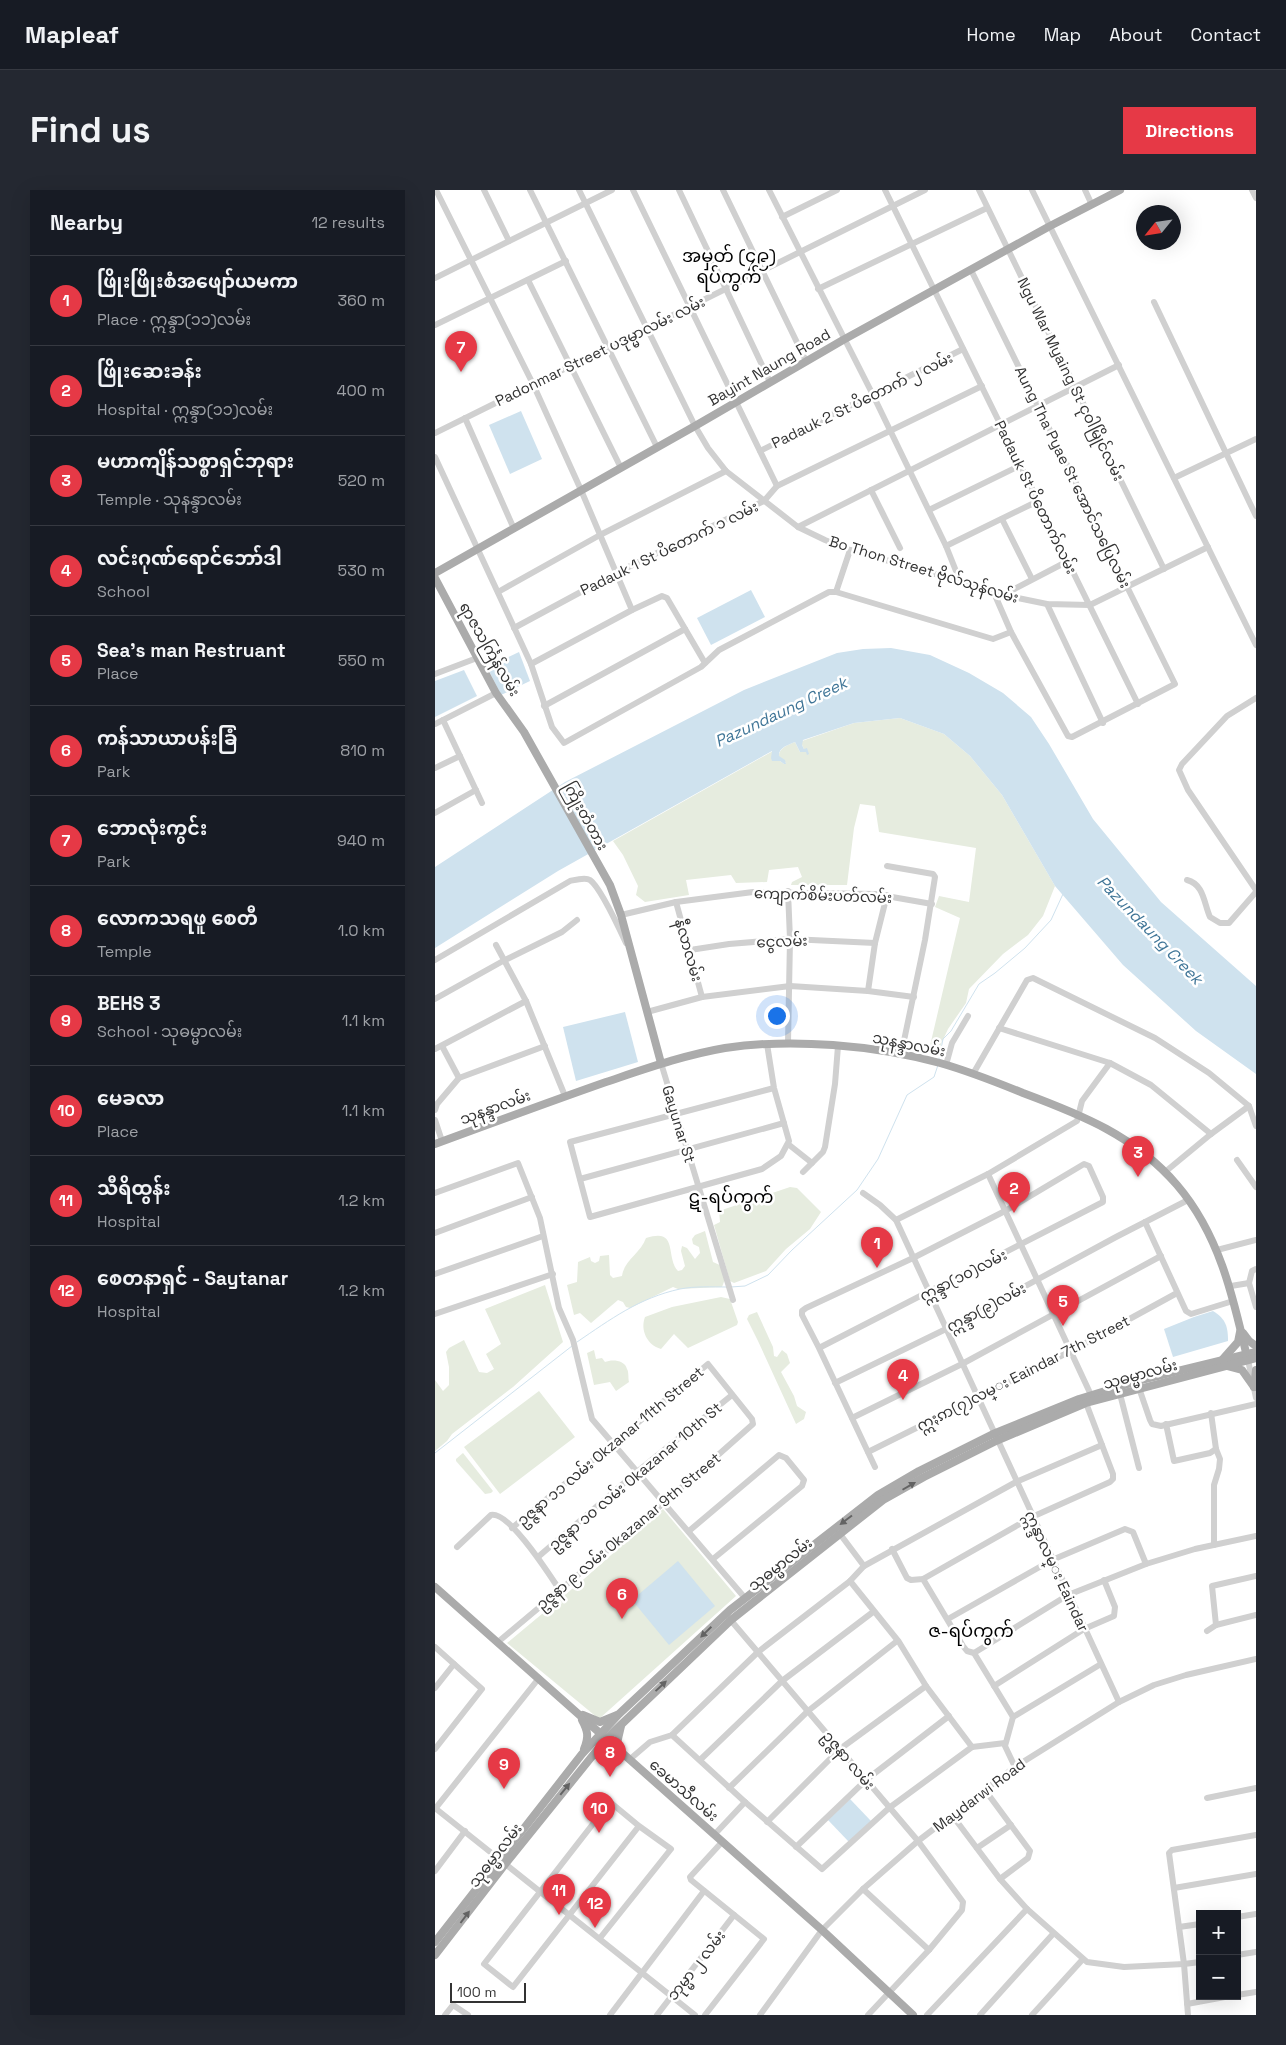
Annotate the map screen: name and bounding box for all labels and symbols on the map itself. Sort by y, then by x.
north arrow [1136,205,1181,250]
district label: အမှတ် (၄၉) ရပ်ကွက် [682,243,776,292]
street label: Ngu War Myaing St ငုဝါမြိုင်လမ်း [1011,274,1129,485]
street label: Padonmar Street ပဒုမ္မာလမ်း လမ်း [492,292,710,413]
street label: Bayint Naung Road [704,324,834,410]
pin: 7 [445,331,477,372]
street label: Padauk 2 St ပိတောက် ၂ လမ်း [768,348,957,455]
street label: Aung Tha Pyae St အောင်သပြေလမ်း [1008,363,1135,592]
street label: Padauk St ပိတောက်လမ်း [991,417,1081,577]
street label: Padauk 1 St ပိတောက် ၁ လမ်း [577,497,761,599]
street label: Bo Thon Street ဗိုလ်သုန်လမ်း [826,531,1021,610]
street label: ရာဇသင်္ကြန်လမ်း [453,599,525,701]
water label: Pazundaung Creek [712,671,853,752]
street label: ကြိုးတံတား [557,779,613,855]
water label: Pazundaung Creek [1093,871,1209,991]
street label: ကျောက်စိမ်းပတ်လမ်း [753,883,892,910]
street label: နီလာလမ်း [668,916,707,984]
street label: ငွေလမ်း [756,931,808,953]
your location [764,1003,790,1029]
street label: သုနန္ဒာလမ်း [870,1028,947,1064]
street label: Gayunar St [658,1083,700,1165]
street label: သုနန္ဒာလမ်း [457,1085,534,1132]
pin: 3 [1122,1136,1154,1177]
pin: 2 [998,1172,1030,1213]
district label: ဋ-ရပ်ကွက် [688,1184,774,1212]
pin: 1 [861,1227,893,1268]
street label: ဣန္ဒာ(၁၀)လမ်း [916,1245,1011,1308]
street label: ဣန္ဒာ(၉)လမ်း [943,1278,1031,1339]
pin: 5 [1047,1285,1079,1326]
street label: ဣႏၵာ(၇)လမ္း Eaindar 7th Street [913,1311,1134,1438]
street label: သုဓမ္မာလမ်း [1101,1355,1180,1396]
pin: 4 [887,1359,919,1400]
street label: ဥဇ္ဇနာ ၁၁ လမ်း Okzanar 11th Street [513,1362,710,1532]
street label: ဥဇ္ဇနာ ၁၀ လမ်း Okazanar 10th St [544,1398,728,1557]
street label: ဥဇ္ဇနာ ၉ လမ်း Okazanar 9th Street [532,1448,727,1617]
one-way arrow [903,1481,916,1490]
street label: ဣန္ဒာလမ္း Eaindar [1018,1507,1094,1636]
one-way arrow [840,1514,853,1525]
street label: သုဓမ္မာလမ်း [744,1533,818,1598]
pin: 6 [606,1578,638,1619]
district label: ဇ-ရပ်ကွက် [928,1618,1014,1646]
one-way arrow [700,1626,712,1638]
one-way arrow [654,1680,666,1692]
street label: ဥဇ္ဇနာ လမ်း [816,1726,879,1796]
pin: 8 [594,1736,626,1777]
pin: 9 [488,1748,520,1789]
street label: Maydarwi Road [929,1754,1029,1836]
street label: ခေမာသီလမ်း [645,1755,723,1825]
one-way arrow [559,1783,570,1796]
pin: 10 [583,1792,615,1833]
street label: သုဓမ္မာလမ်း [464,1819,529,1893]
pin: 11 [543,1874,575,1915]
pin: 12 [579,1887,611,1928]
one-way arrow [459,1911,470,1924]
street label: ဘုမ္မာ ၂ လမ်း [663,1926,732,2006]
scale bar [450,1980,526,2003]

